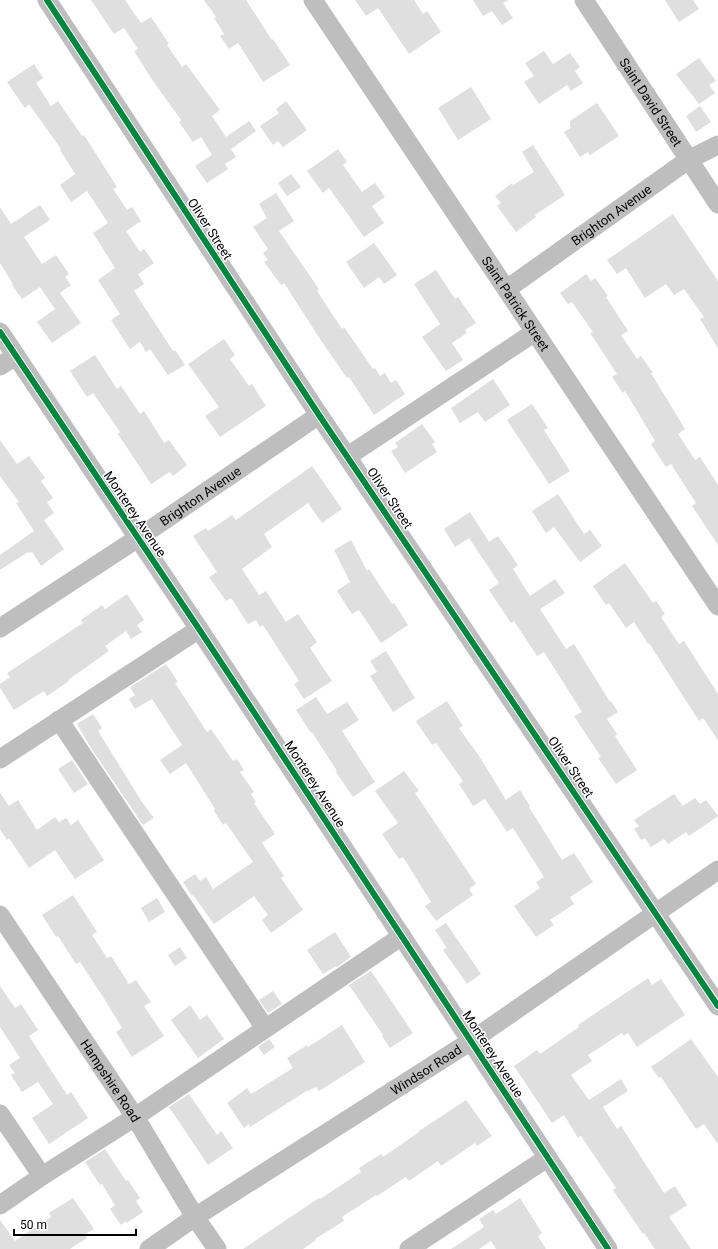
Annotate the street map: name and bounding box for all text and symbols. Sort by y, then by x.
street label: Saint David Street [617,55,685,149]
street label: Brighton Avenue [568,181,654,248]
street label: Oliver Street [185,195,235,263]
street label: Saint Patrick Street [479,253,553,354]
street label: Brighton Avenue [157,463,244,529]
street label: Oliver Street [364,465,416,531]
street label: Monterey Avenue [101,468,169,560]
street label: Oliver Street [545,734,597,800]
street label: Monterey Avenue [281,738,349,830]
street label: Monterey Avenue [459,1008,527,1100]
street label: Hampshire Road [78,1036,144,1125]
street label: Windsor Road [388,1042,464,1098]
scale bar [14,1211,136,1237]
text: 50 m [20,1218,47,1232]

